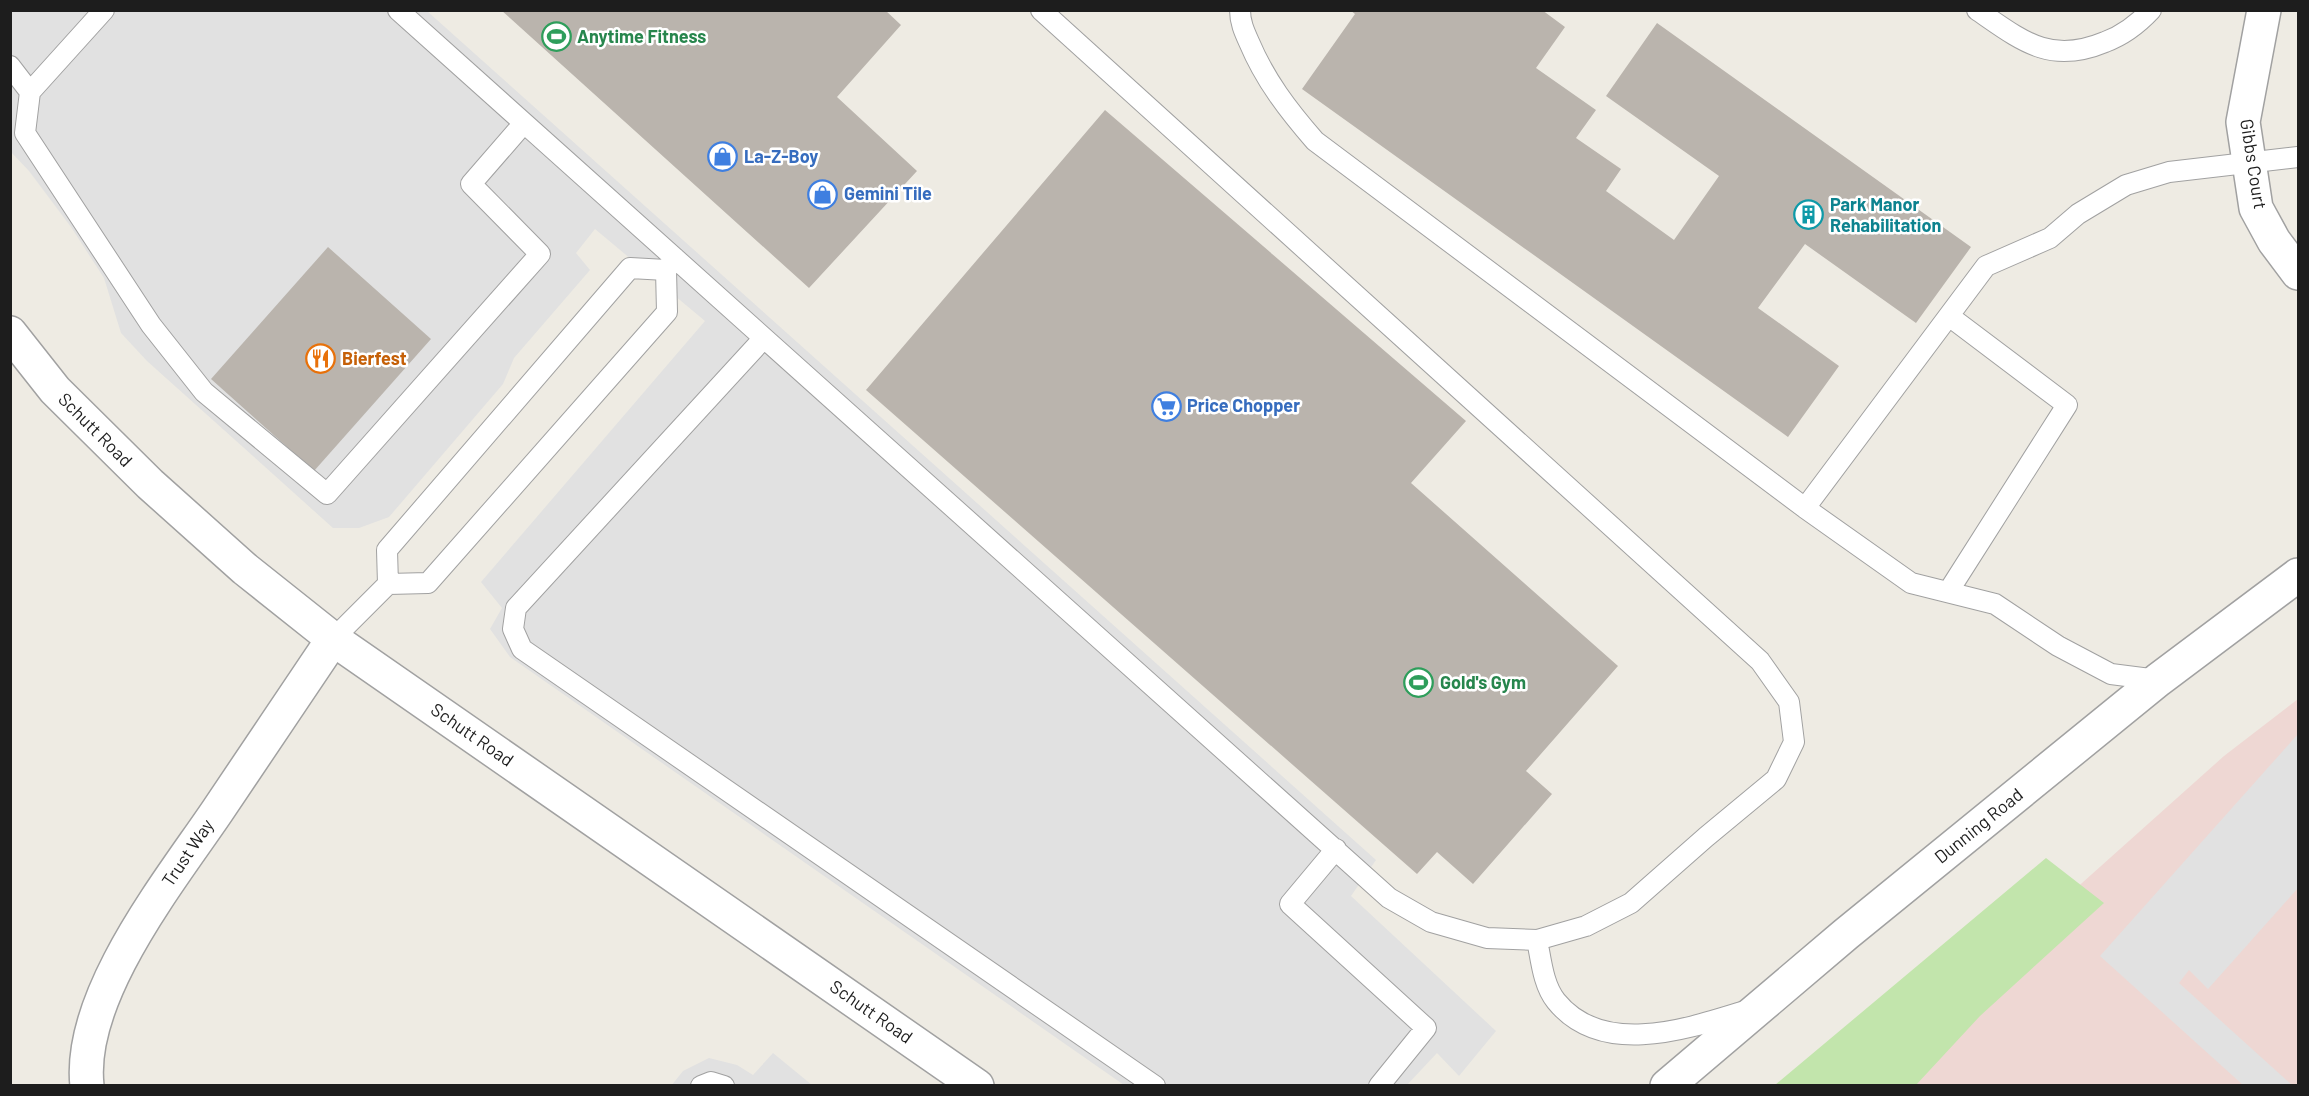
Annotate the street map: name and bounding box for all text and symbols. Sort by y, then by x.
sports icon: Anytime Fitness [540,21,572,53]
place label: Anytime Fitness [577,25,706,47]
street label: Gibbs Court [2236,117,2272,211]
shop icon: La-Z-Boy [707,141,739,173]
place label: La-Z-Boy [744,145,818,167]
shop icon: Gemini Tile [807,178,839,210]
place label: Gemini Tile [844,182,932,204]
place label: Park Manor Rehabilitation [1830,193,1941,236]
building icon: Park Manor Rehabilitation [1793,199,1825,231]
restaurant icon: Bierfest [305,343,337,375]
place label: Bierfest [342,347,407,369]
street label: Schutt Road [54,388,137,471]
supermarket icon: Price Chopper [1150,390,1182,422]
place label: Price Chopper [1187,394,1300,416]
sports icon: Gold's Gym [1403,667,1435,699]
place label: Gold's Gym [1440,671,1526,693]
street label: Schutt Road [427,698,518,771]
street label: Dunning Road [1930,783,2027,868]
street label: Trust Way [157,815,218,890]
street label: Schutt Road [826,975,917,1048]

